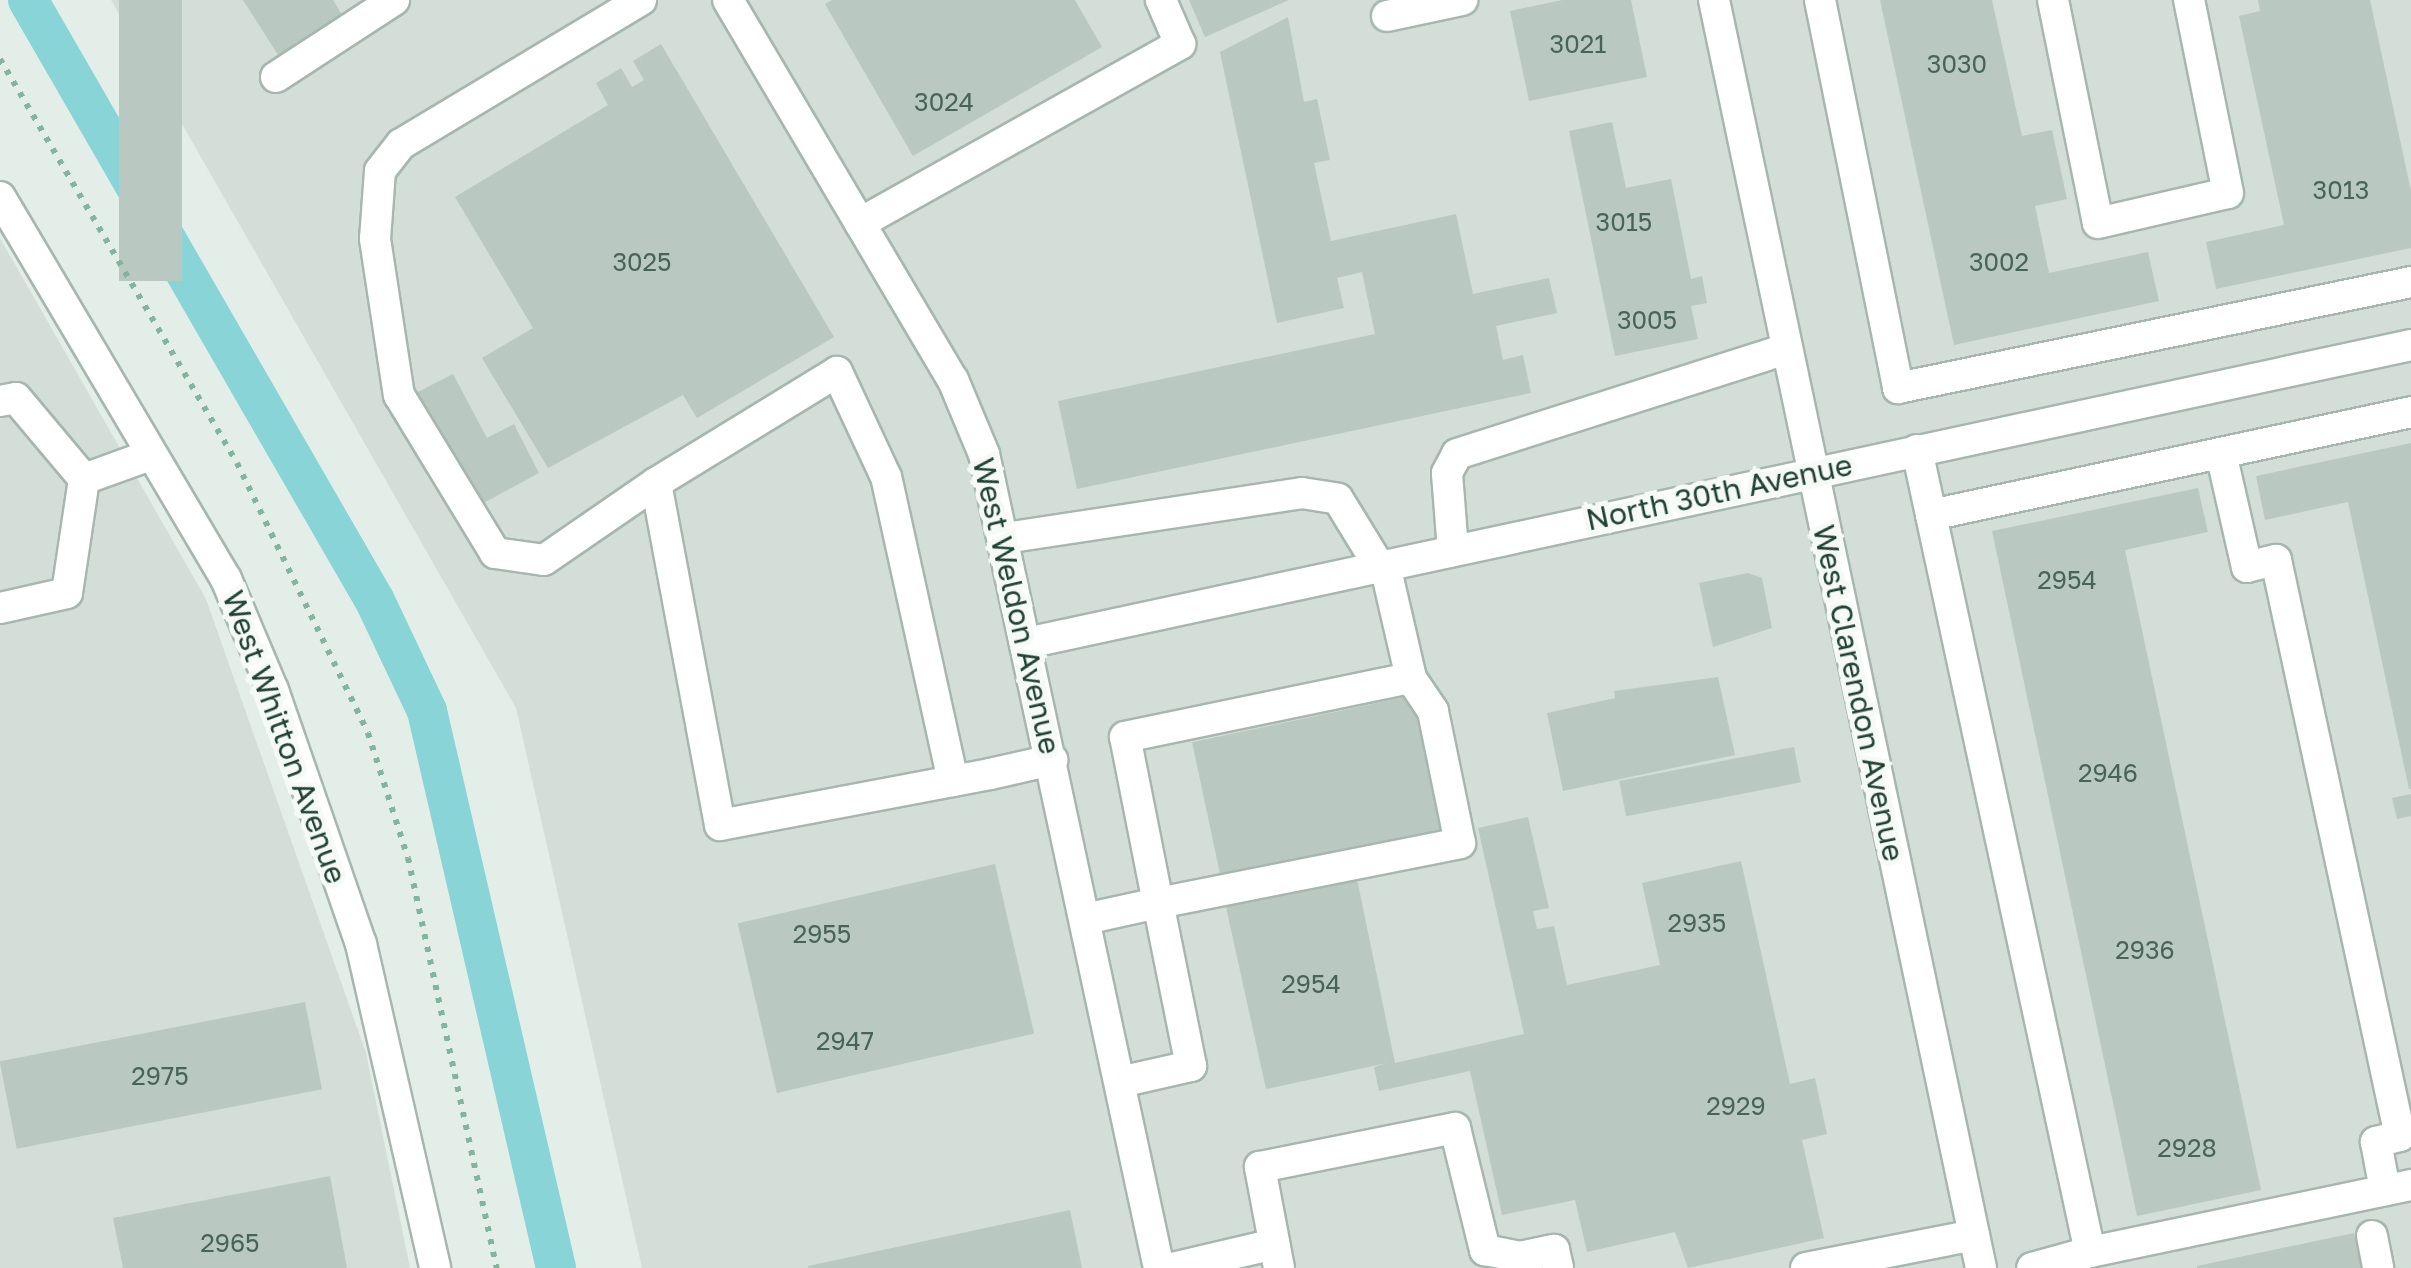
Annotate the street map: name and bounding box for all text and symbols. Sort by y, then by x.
house number: 3021 [1550,29,1606,59]
house number: 3030 [1927,49,1987,79]
house number: 3024 [914,87,974,117]
house number: 3013 [2313,175,2369,205]
house number: 3015 [1596,207,1652,237]
house number: 3025 [612,247,672,277]
house number: 3002 [1969,247,2029,277]
house number: 3005 [1617,305,1677,335]
street label: North 30th Avenue [1583,446,1855,538]
street label: West Weldon Avenue [965,454,1069,758]
street label: West Clarendon Avenue [1806,522,1912,864]
house number: 2954 [2037,565,2097,595]
street label: West Whitton Avenue [215,586,355,888]
house number: 2946 [2078,758,2138,788]
house number: 2935 [1668,908,1726,938]
house number: 2955 [793,919,851,949]
house number: 2936 [2115,935,2175,965]
house number: 2954 [1281,969,1341,999]
house number: 2947 [816,1026,874,1056]
house number: 2975 [131,1061,189,1091]
house number: 2929 [1706,1091,1766,1121]
house number: 2928 [2157,1133,2217,1163]
house number: 2965 [200,1228,260,1258]

